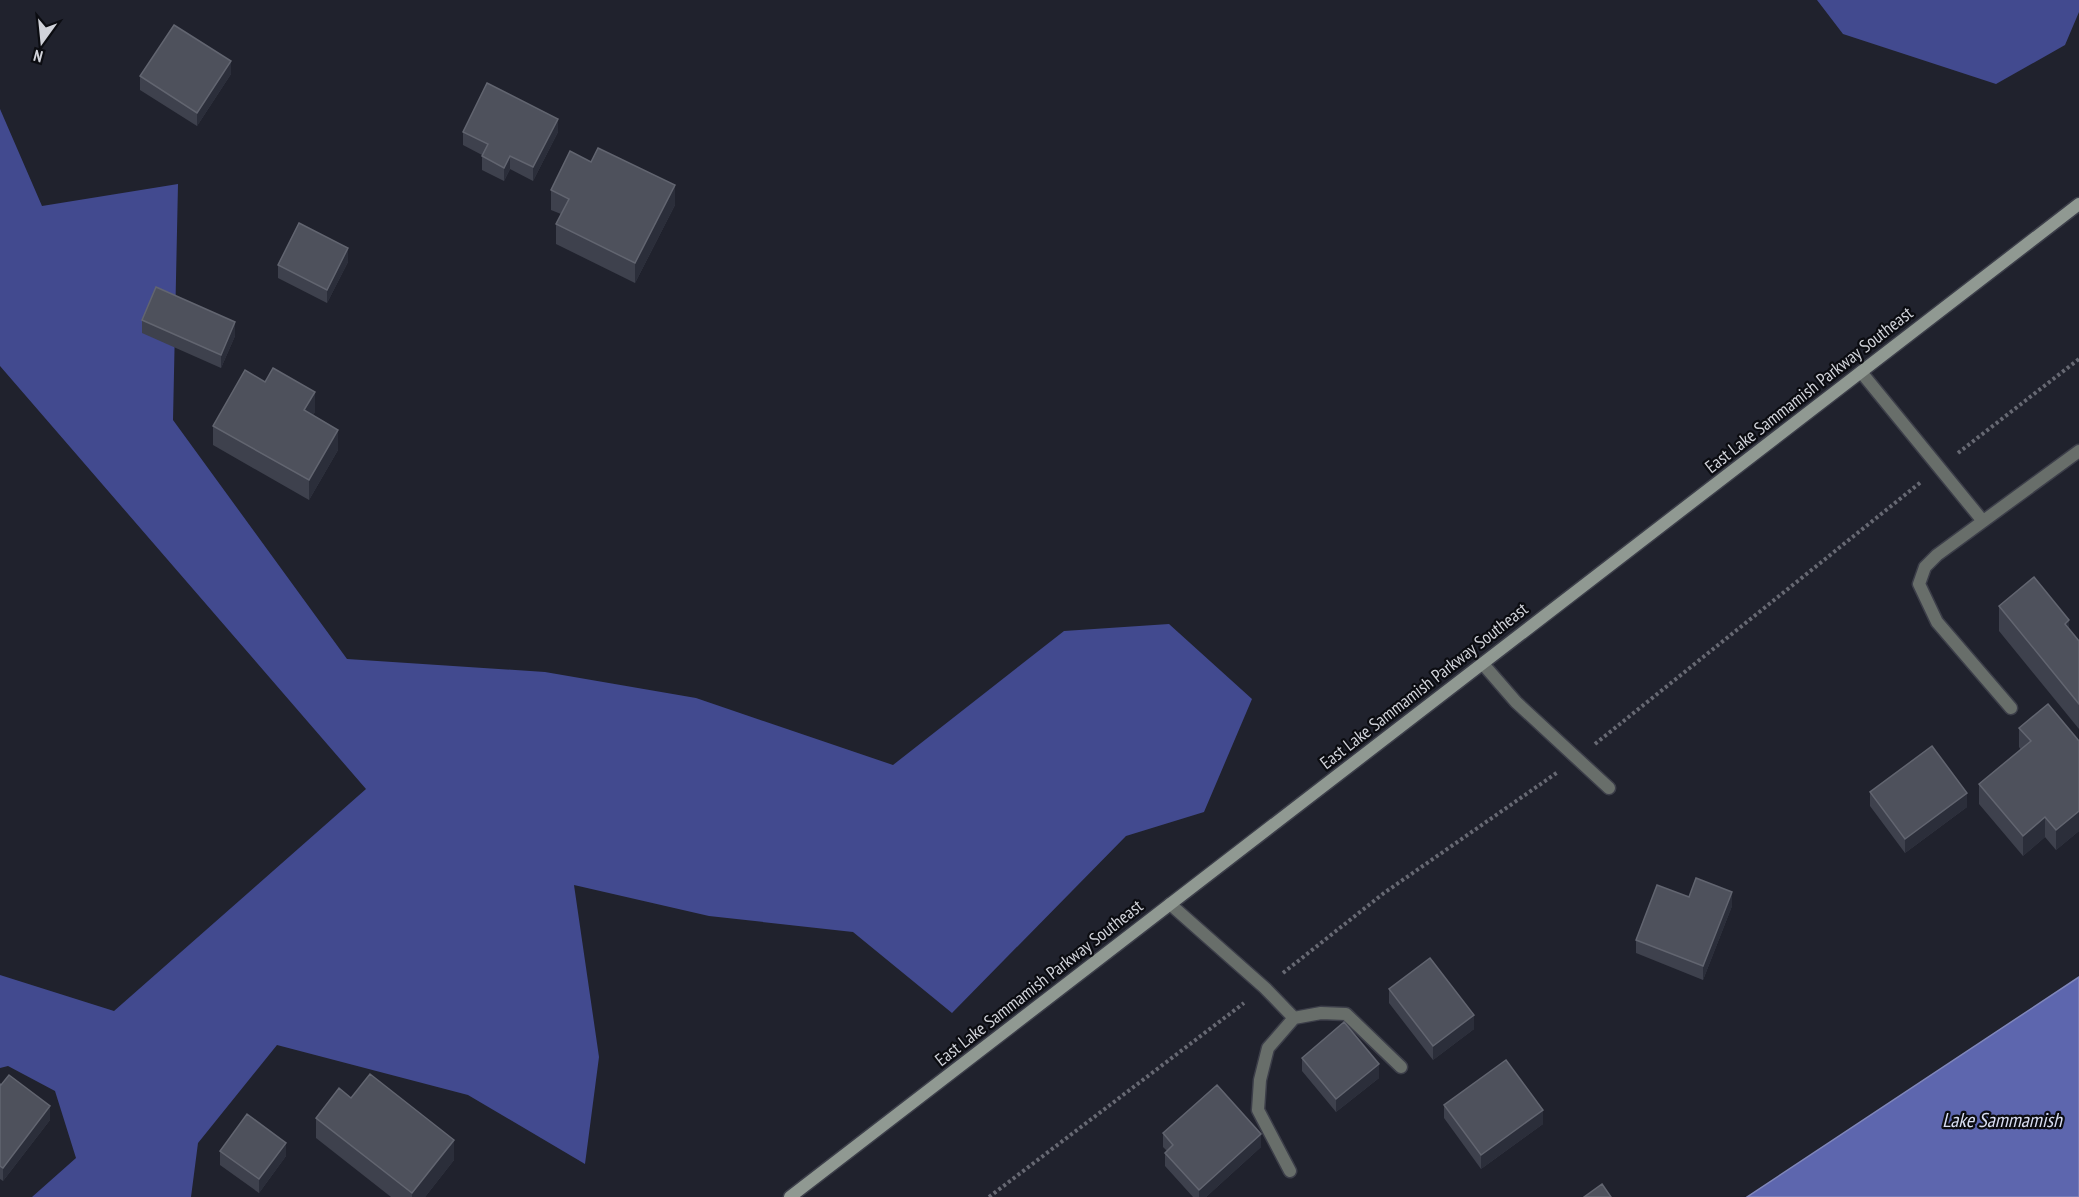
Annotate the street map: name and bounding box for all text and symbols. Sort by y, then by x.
north arrow [12,12,72,72]
text: N [31,46,45,67]
street label: East Lake Sammamish Parkway Southeast [1700,301,1917,478]
street label: East Lake Sammamish Parkway Southeast [1315,597,1532,774]
street label: East Lake Sammamish Parkway Southeast [930,894,1147,1071]
water label: Lake Sammamish [1942,1107,2063,1133]

